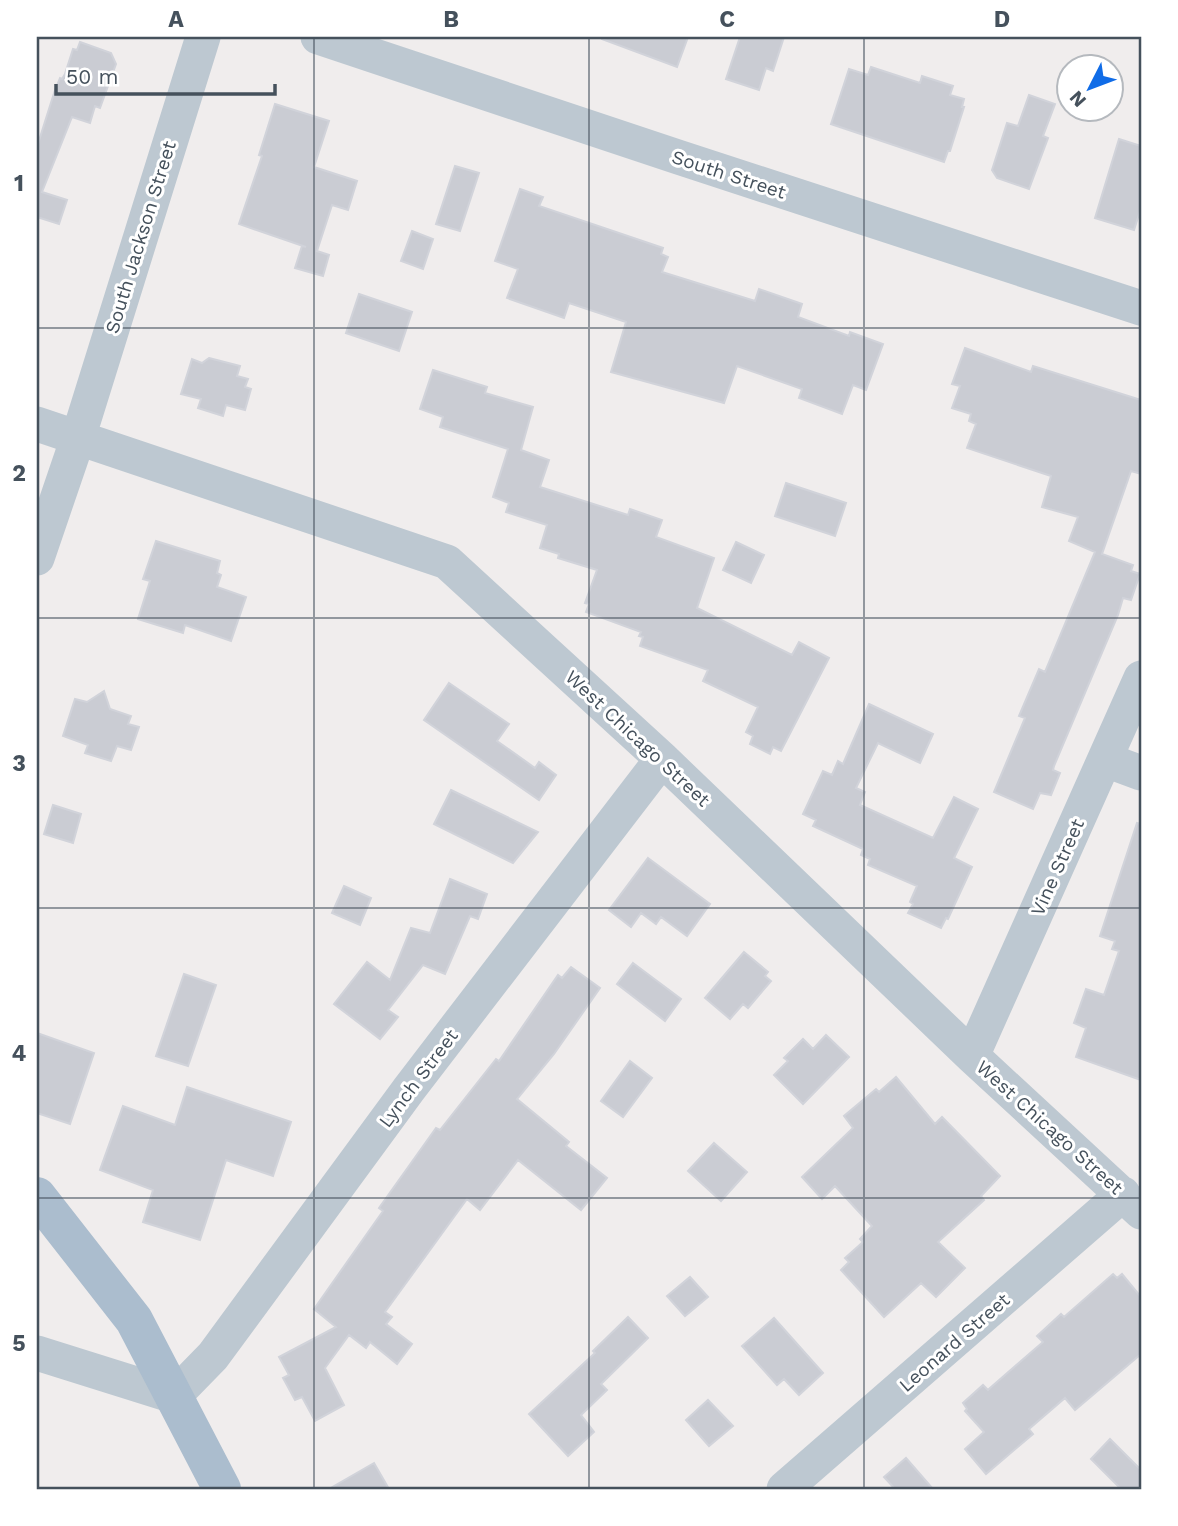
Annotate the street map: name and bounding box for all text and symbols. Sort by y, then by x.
text: A [168,6,184,33]
text: B [443,6,459,33]
text: C [719,6,735,33]
text: D [994,6,1010,33]
scale bar [56,52,275,96]
north arrow [1056,52,1126,122]
text: 50 m [66,64,118,89]
text: N [1064,86,1091,112]
street label: South Jackson Street [100,138,181,336]
street label: South Street [669,145,789,204]
text: 1 [14,170,24,197]
text: 2 [12,460,26,487]
street label: West Chicago Street [561,665,715,811]
text: 3 [12,750,26,777]
street label: Vine Street [1026,815,1089,919]
street label: Lynch Street [374,1025,463,1132]
text: 4 [12,1040,27,1067]
street label: West Chicago Street [972,1055,1128,1199]
street label: Leonard Street [894,1288,1014,1397]
text: 5 [12,1330,26,1357]

